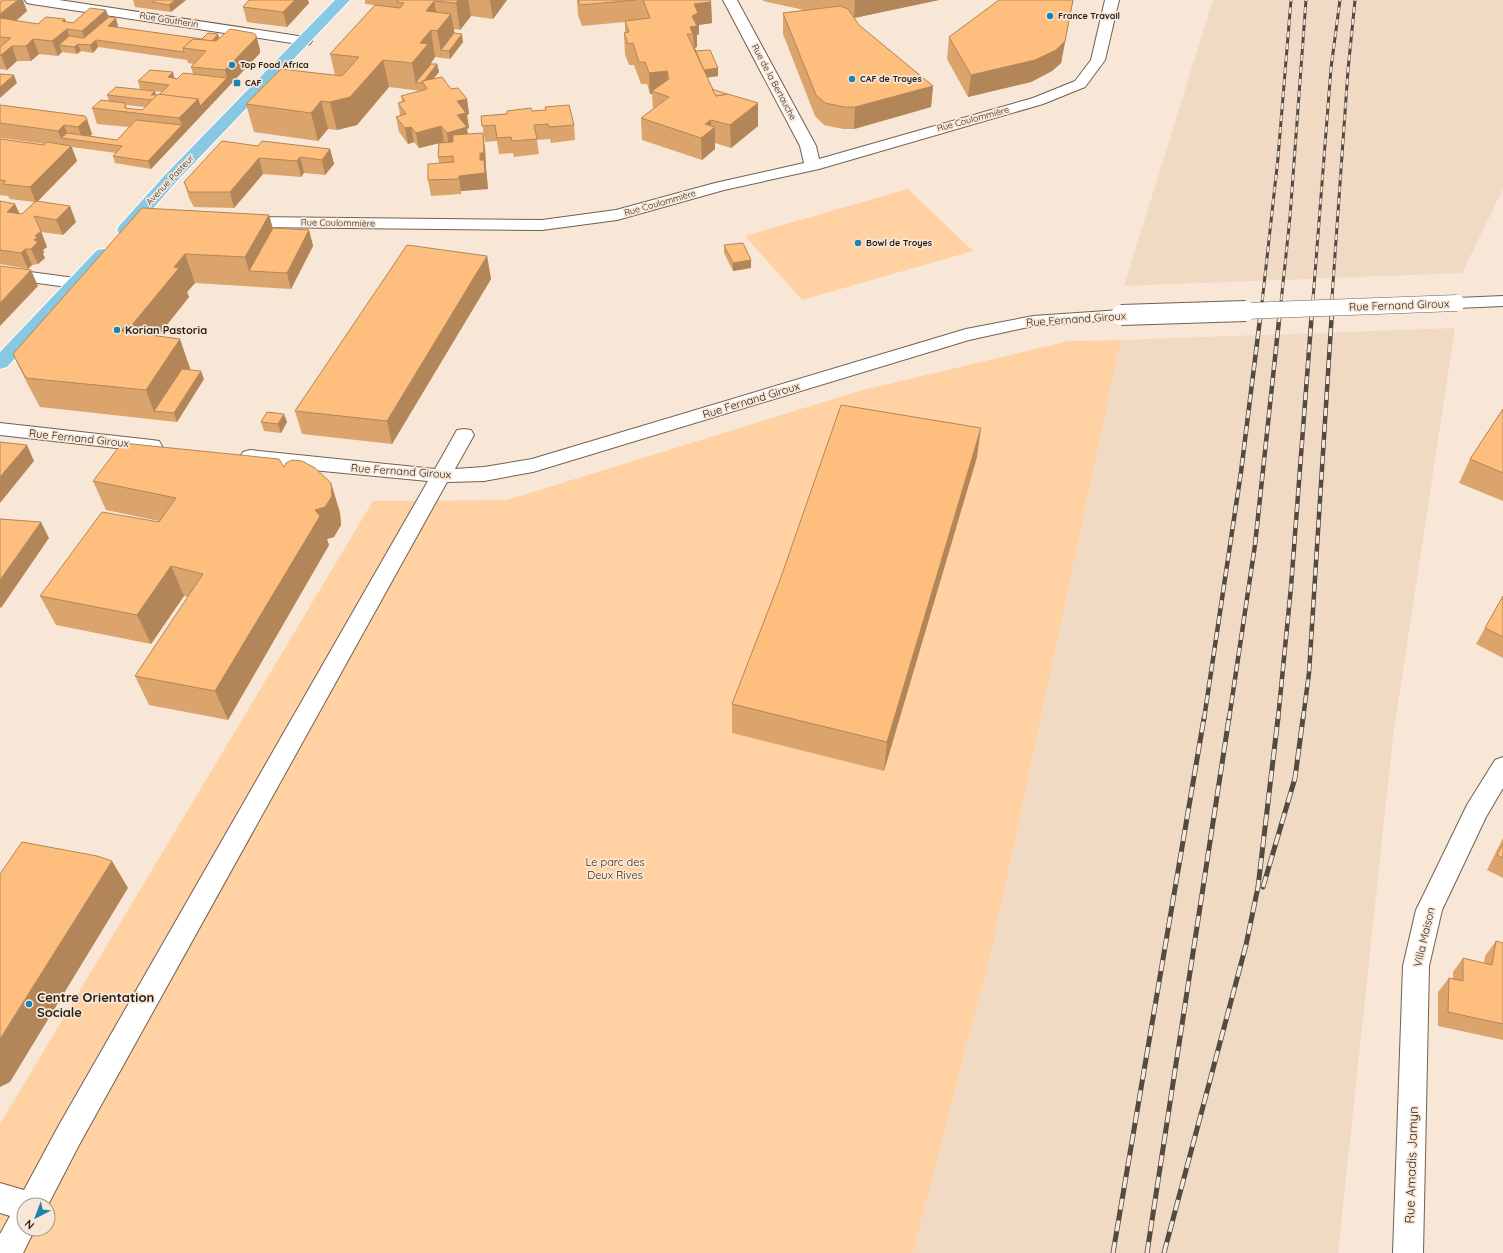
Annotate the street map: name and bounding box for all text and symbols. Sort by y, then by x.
street label: Rue Gautherin [139,9,199,30]
place label: France Travail [1058,10,1120,21]
marker: France Travail [1045,11,1055,21]
street label: Rue de la Bertauche [750,42,799,122]
place label: Top Food Africa [240,59,309,70]
marker: Top Food Africa [227,60,237,70]
place label: CAF de Troyes [860,73,922,84]
marker: CAF de Troyes [847,74,857,84]
place label: CAF [245,77,261,88]
marker: CAF [232,78,242,88]
street label: Rue Coulommière [936,104,1010,133]
street label: Avenue Pasteur [143,152,196,207]
street label: Rue Coulommière [623,187,697,218]
street label: Rue Coulommière [301,216,375,229]
place label: Bowl de Troyes [866,237,933,248]
marker: Bowl de Troyes [853,238,863,248]
street label: Rue Fernand Giroux [1349,296,1449,314]
street label: Rue Fernand Giroux [1025,309,1127,329]
place label: Korian Pastoria [125,323,207,337]
marker: Korian Pastoria [112,325,122,335]
street label: Rue Fernand Giroux [701,379,801,421]
street label: Rue Fernand Giroux [28,426,130,450]
street label: Rue Fernand Giroux [350,461,452,481]
park label: Le parc des Deux Rives [585,855,645,882]
street label: Villa Maison [1410,906,1438,968]
place label: Centre Orientation Sociale [37,989,154,1020]
marker: Centre Orientation Sociale [24,999,34,1009]
street label: Rue Amadis Jamyn [1401,1106,1421,1224]
north arrow [16,1197,56,1237]
text: N [22,1217,37,1232]

